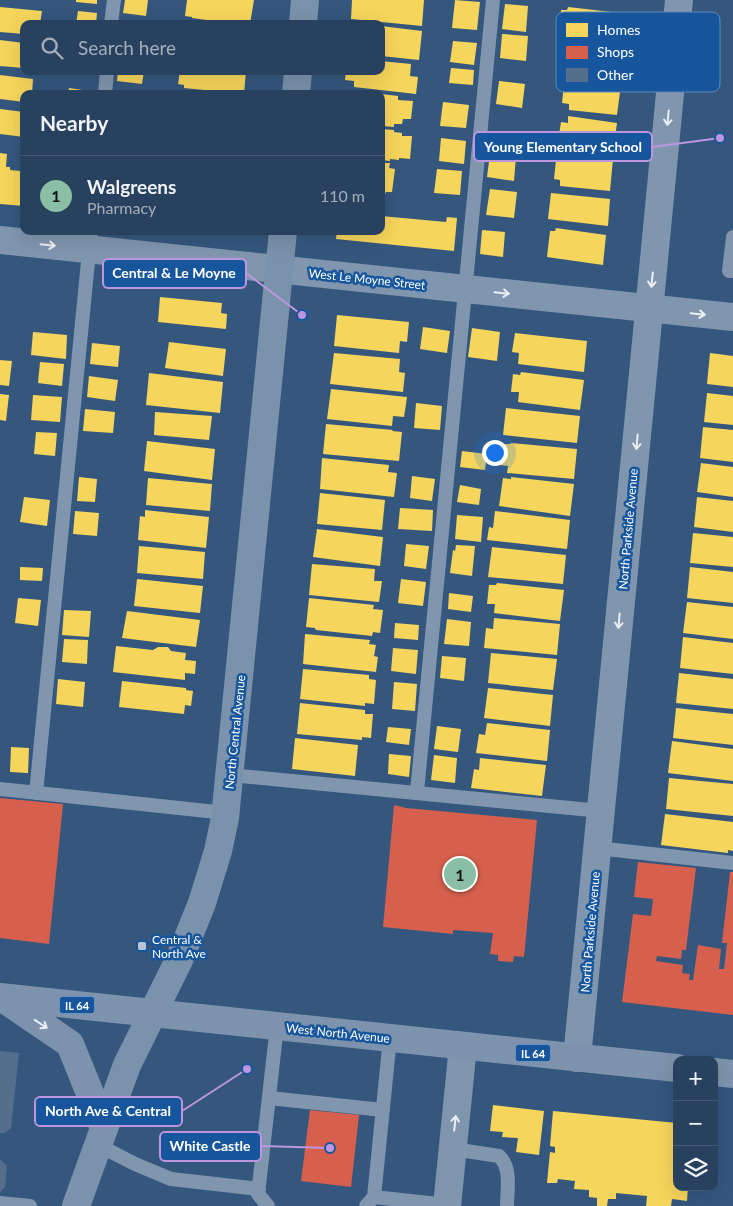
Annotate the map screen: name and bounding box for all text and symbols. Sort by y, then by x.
legend [556,12,720,92]
search box [20,20,385,75]
text: Homes [597,21,640,38]
icon: search [38,34,66,62]
text: Search here [78,36,176,59]
text: Shops [597,43,634,60]
text: Other [597,66,634,83]
text: Nearby [40,110,108,135]
one-way arrow [663,110,673,126]
callout: Young Elementary School [474,132,652,161]
text: Young Elementary School [483,138,642,155]
text: Walgreens [87,175,176,198]
text: 1 [51,186,61,205]
text: 110 m [320,186,365,205]
text: Pharmacy [87,198,156,217]
one-way arrow [40,240,56,250]
callout: Central & Le Moyne [103,259,246,288]
text: Central & Le Moyne [112,264,236,281]
street label: West Le Moyne Street [308,265,427,293]
one-way arrow [647,272,657,288]
one-way arrow [493,288,509,298]
one-way arrow [690,309,706,319]
one-way arrow [632,433,641,449]
your location [482,440,508,466]
street label: North Parkside Avenue [615,468,641,590]
one-way arrow [614,613,624,629]
street label: North Central Avenue [222,674,248,790]
pin: 1 [444,855,476,893]
street label: North Parkside Avenue [577,871,603,993]
place label: Central & North Ave [152,932,206,961]
marker: Central & North Ave [136,940,148,952]
road number: IL 64 [60,996,94,1014]
one-way arrow [34,1019,48,1029]
street label: West North Avenue [285,1020,391,1046]
road number: IL 64 [516,1044,550,1062]
map controls [673,1056,718,1191]
button: + [673,1056,718,1101]
callout: North Ave & Central [35,1097,182,1126]
button: − [673,1101,718,1146]
text: North Ave & Central [45,1102,171,1119]
one-way arrow [450,1115,460,1131]
callout: White Castle [160,1132,261,1161]
text: White Castle [170,1137,251,1154]
button: layers [673,1146,718,1191]

